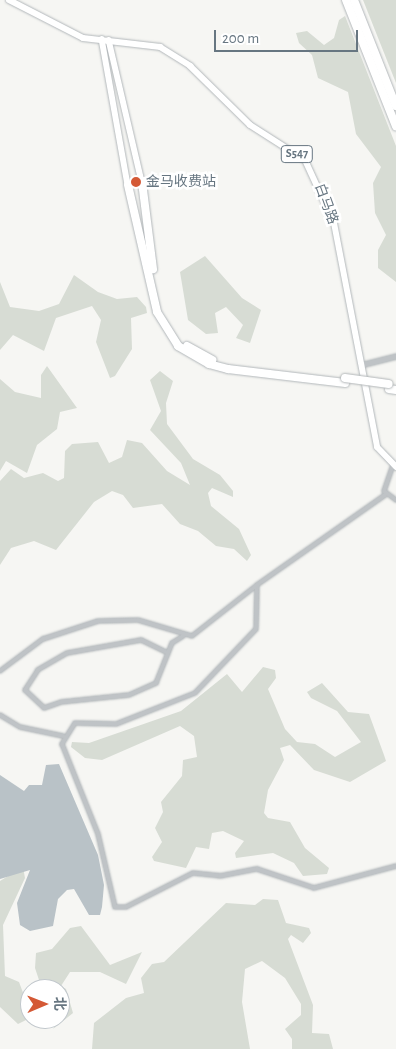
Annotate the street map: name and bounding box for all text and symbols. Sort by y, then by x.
scale bar [216,20,360,52]
text: 200 m [222,31,259,46]
road number: S547 [281,144,313,164]
place label: 金马收费站 [146,174,216,190]
marker: 金马收费站 [130,176,142,188]
street label: 白马路 [311,181,341,227]
north arrow [20,979,70,1029]
text: 北 [52,997,66,1011]

